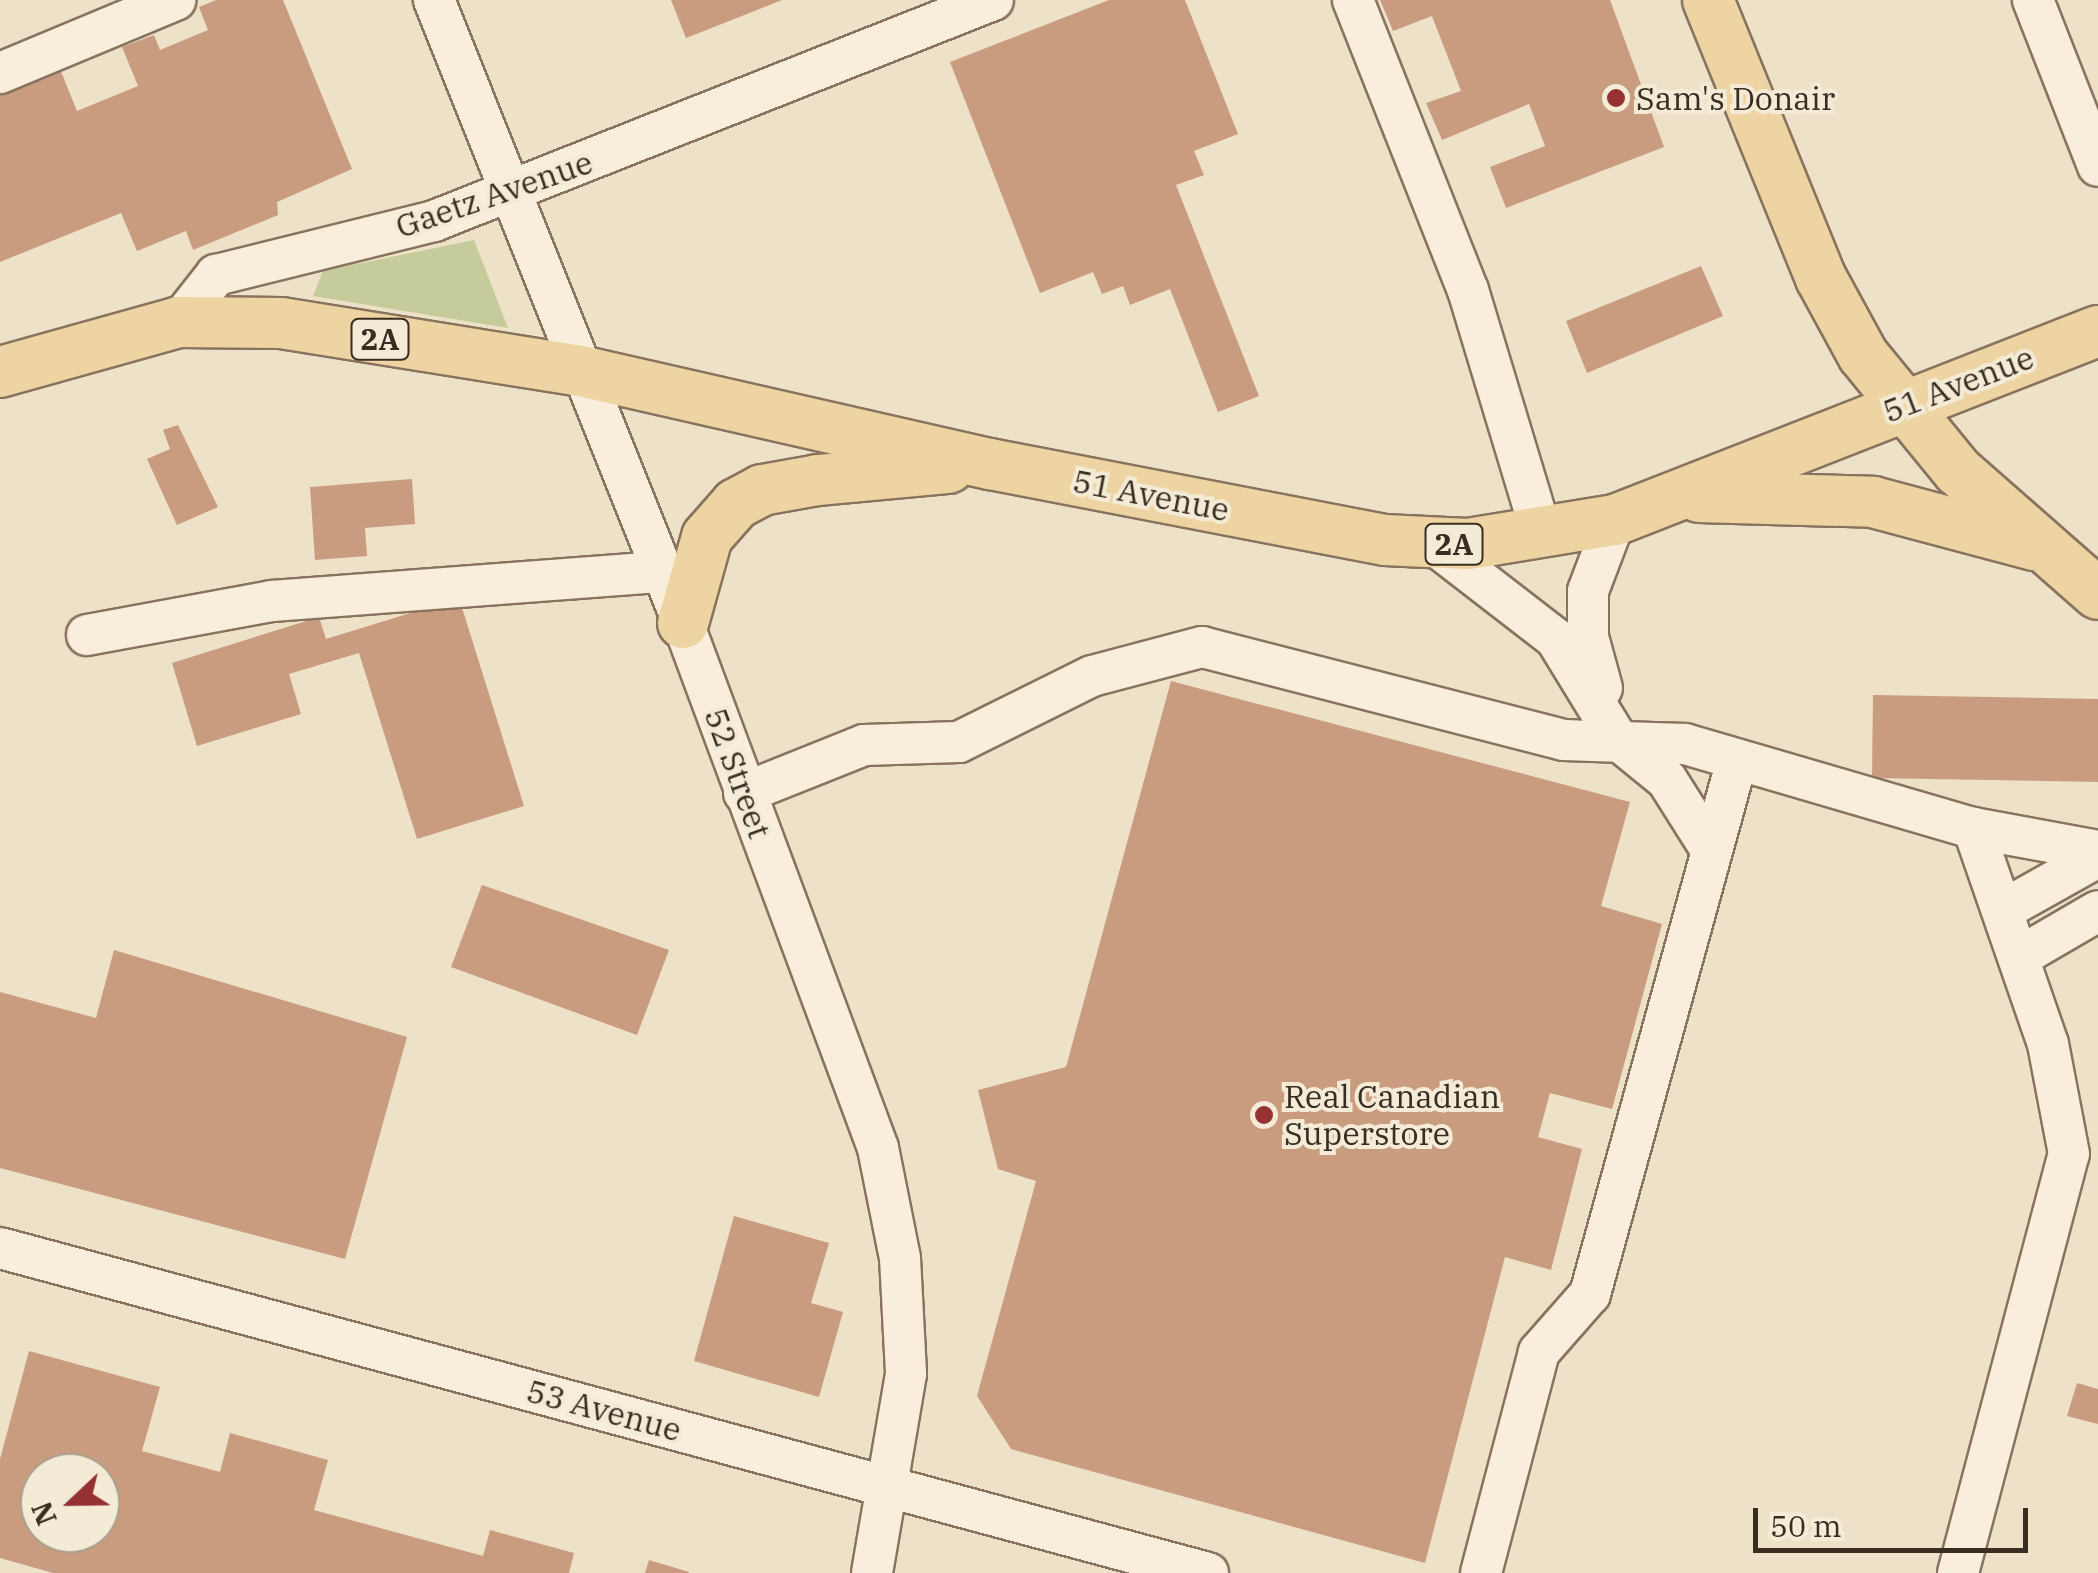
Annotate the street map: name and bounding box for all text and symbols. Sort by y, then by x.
place label: Sam's Donair [1636,79,1835,117]
marker: Sam's Donair [1605,87,1627,109]
street label: Gaetz Avenue [391,142,597,246]
road number: 2A [350,314,410,364]
street label: 51 Avenue [1877,338,2039,430]
street label: 51 Avenue [1070,461,1232,529]
road number: 2A [1424,519,1484,569]
street label: 52 Street [697,703,779,843]
place label: Real Canadian Superstore [1284,1078,1500,1153]
marker: Real Canadian Superstore [1253,1104,1275,1126]
street label: 53 Avenue [523,1371,685,1449]
north arrow [20,1453,120,1553]
scale bar [1758,1488,2033,1550]
text: N [22,1496,65,1531]
text: 50 m [1770,1506,1842,1545]

